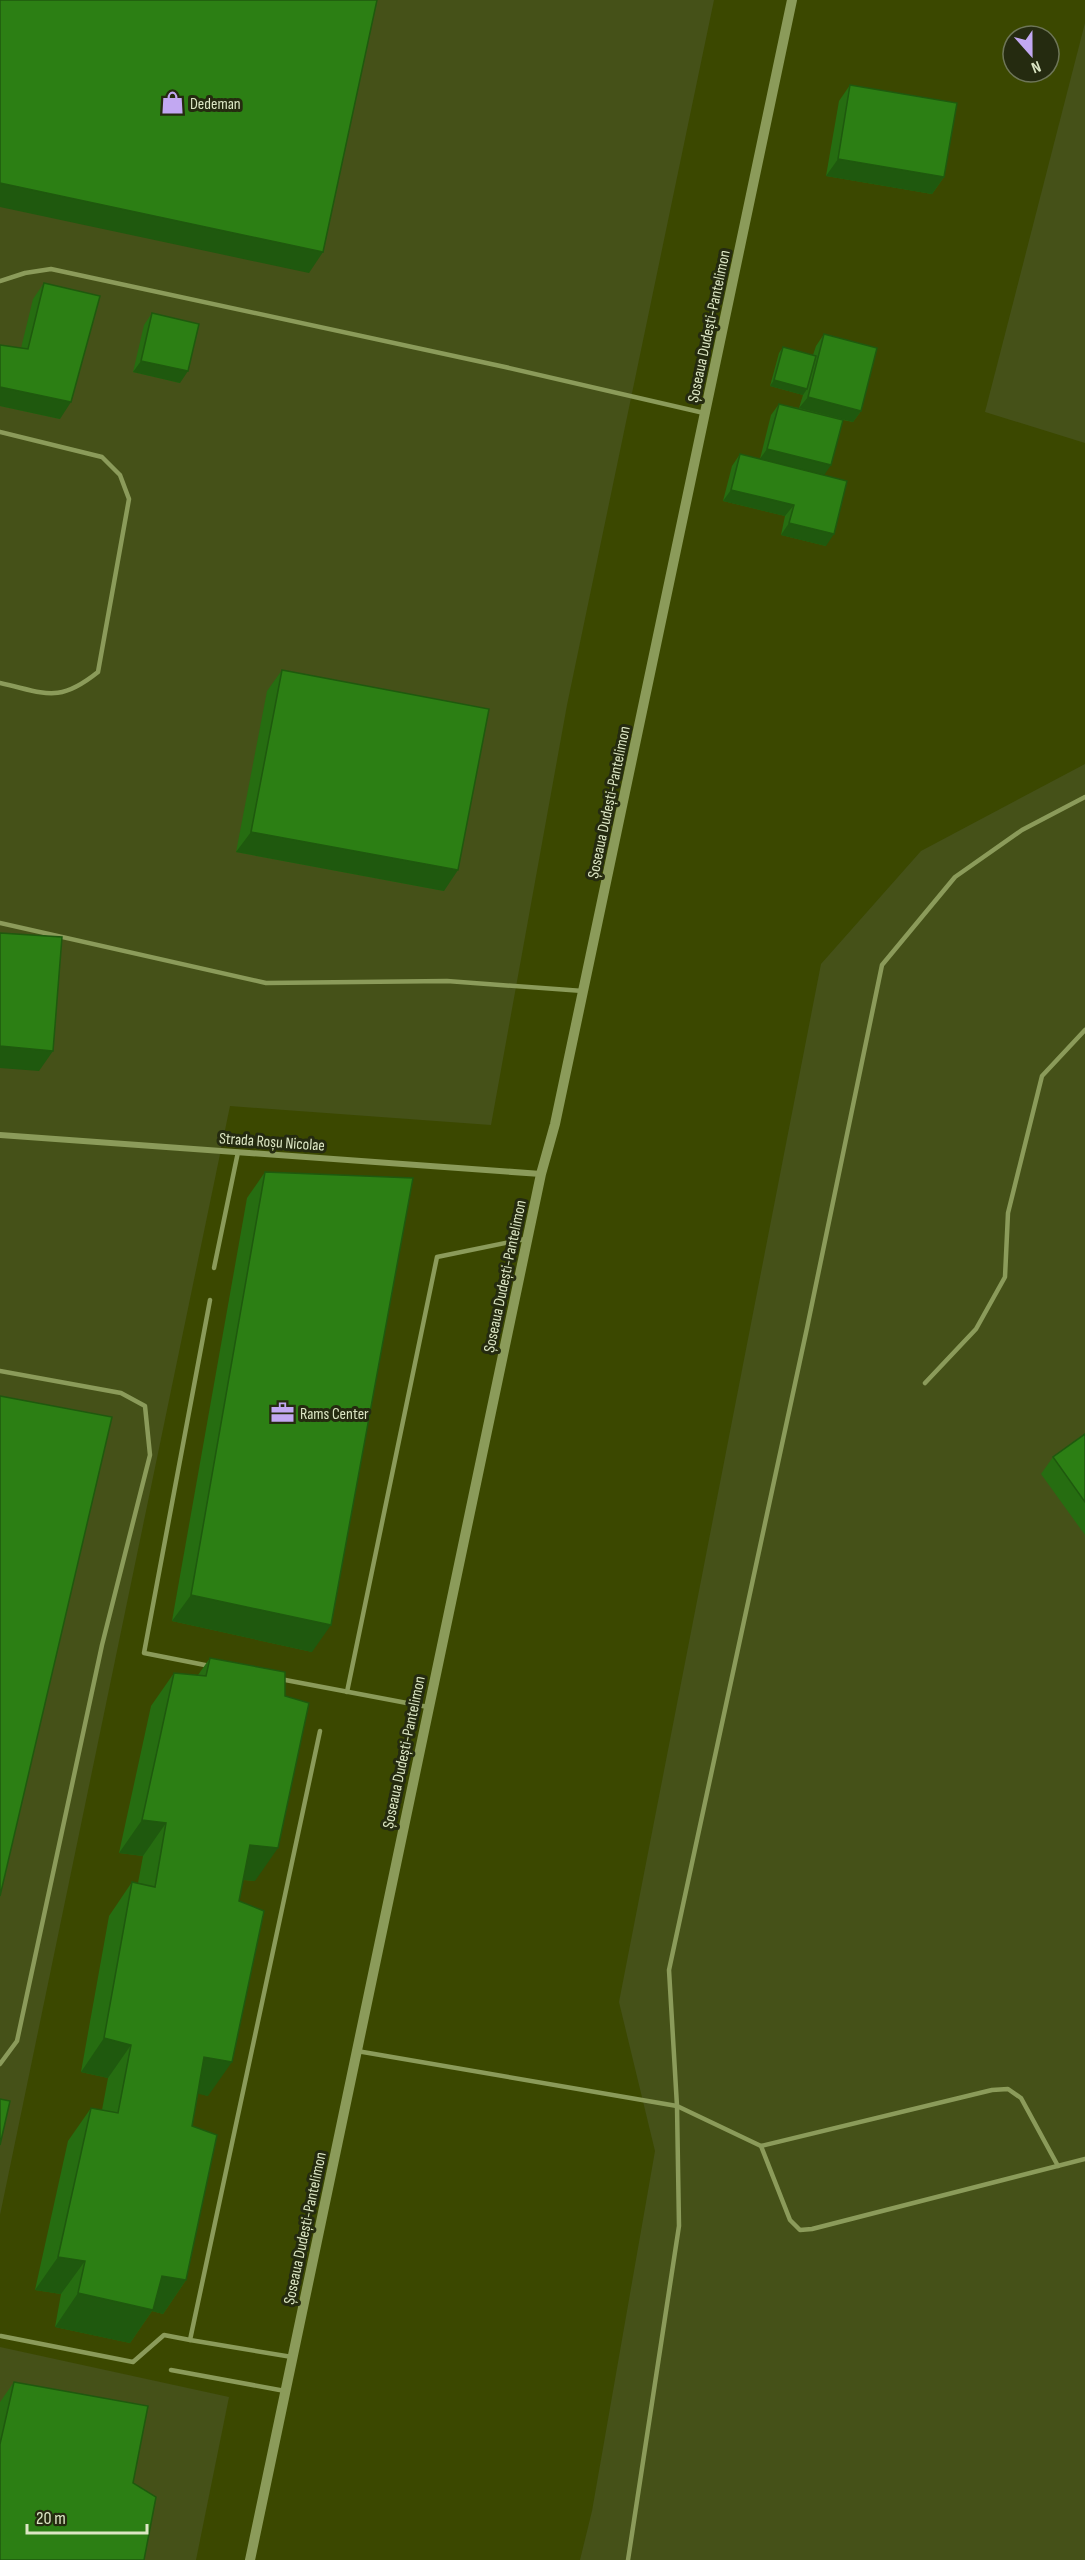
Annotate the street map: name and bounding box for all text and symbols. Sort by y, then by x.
north arrow [1001,24,1061,84]
text: N [1028,56,1043,77]
shop icon: Dedeman [159,90,185,116]
place label: Dedeman [190,95,241,114]
street label: Șoseaua Dudești-Pantelimon [684,248,735,404]
street label: Șoseaua Dudești-Pantelimon [584,724,635,880]
street label: Strada Roșu Nicolae [218,1129,325,1156]
street label: Șoseaua Dudești-Pantelimon [480,1198,531,1354]
office icon: Rams Center [269,1400,295,1426]
place label: Rams Center [300,1405,369,1424]
street label: Șoseaua Dudești-Pantelimon [379,1674,430,1830]
street label: Șoseaua Dudești-Pantelimon [280,2150,331,2306]
scale bar [27,2497,147,2535]
text: 20 m [36,2508,66,2529]

